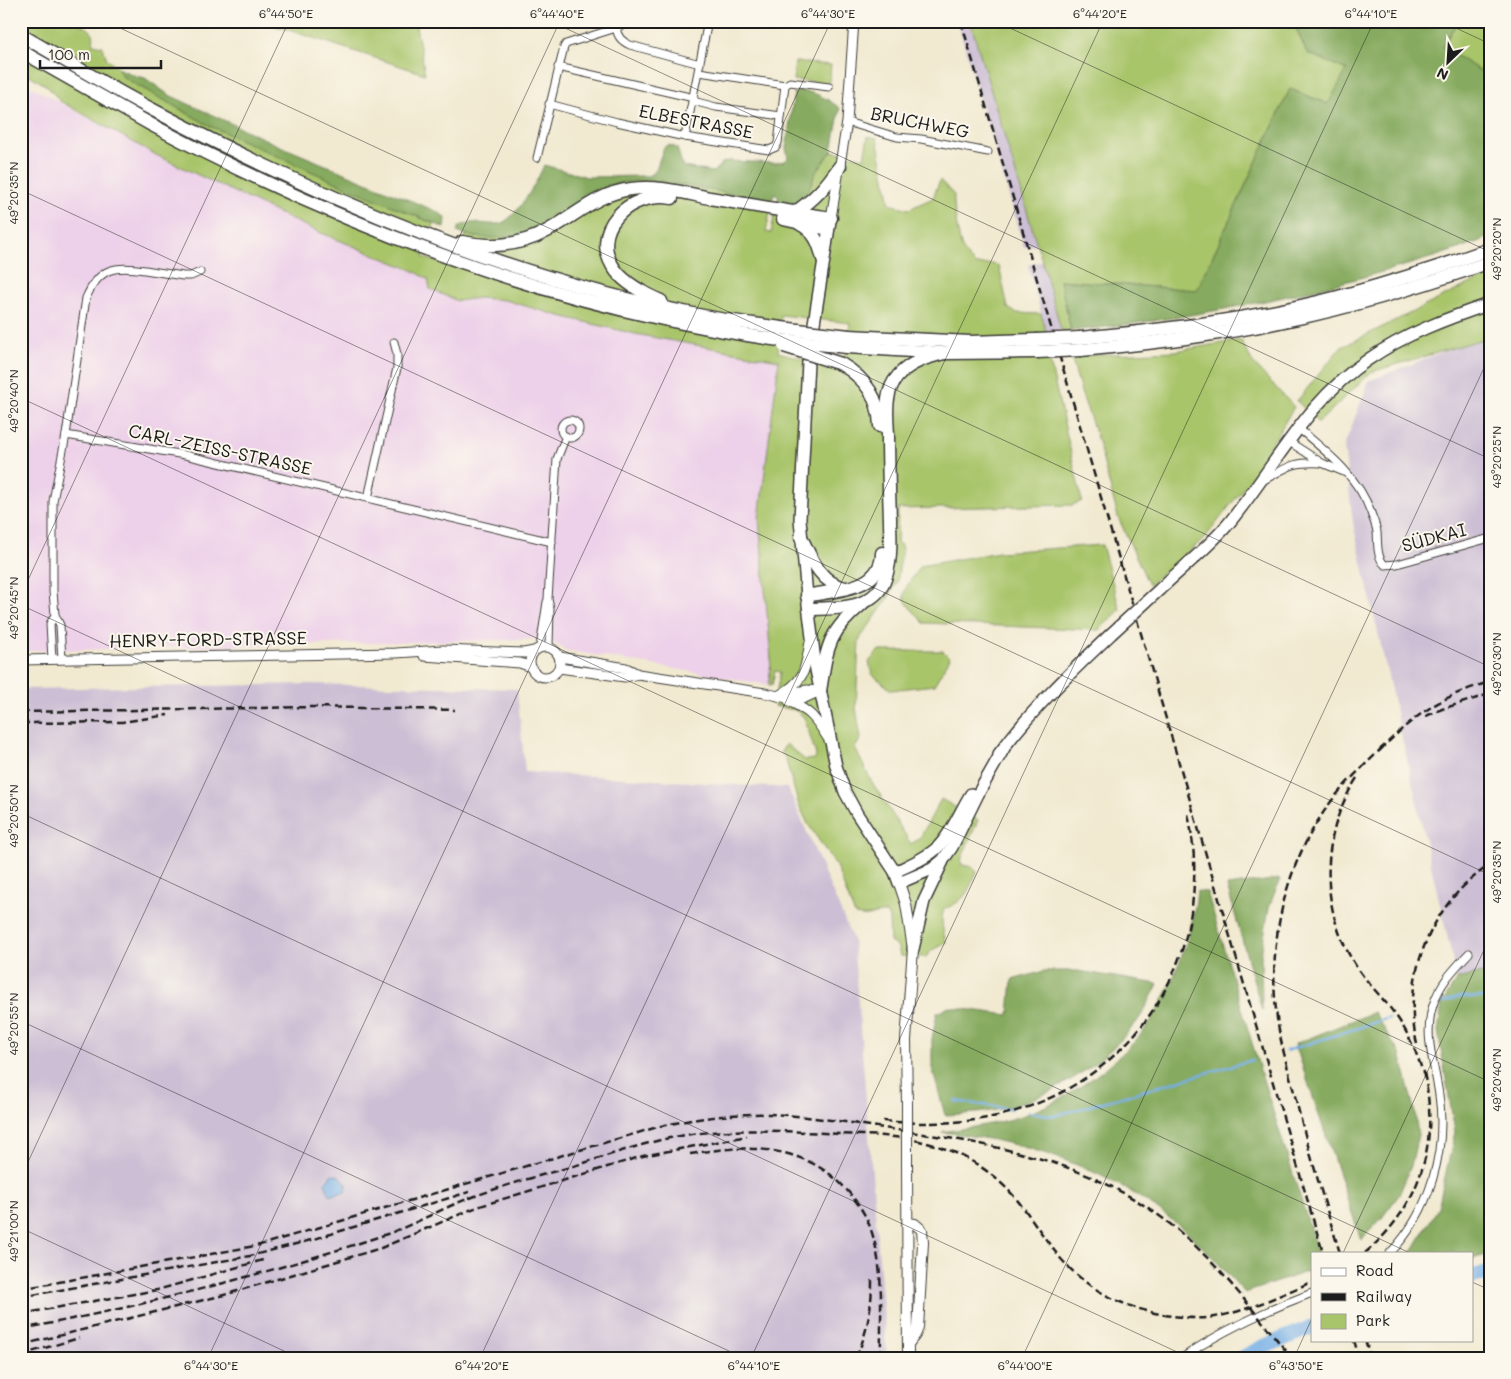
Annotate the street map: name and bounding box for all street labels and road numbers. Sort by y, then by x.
street label: ELBESTRASSE [637,98,755,144]
street label: BRUCHWEG [869,101,972,143]
street label: CARL-ZEISS-STRASSE [126,418,314,480]
street label: SÜDKAI [1399,517,1469,557]
street label: HENRY-FORD-STRASSE [109,625,307,653]

